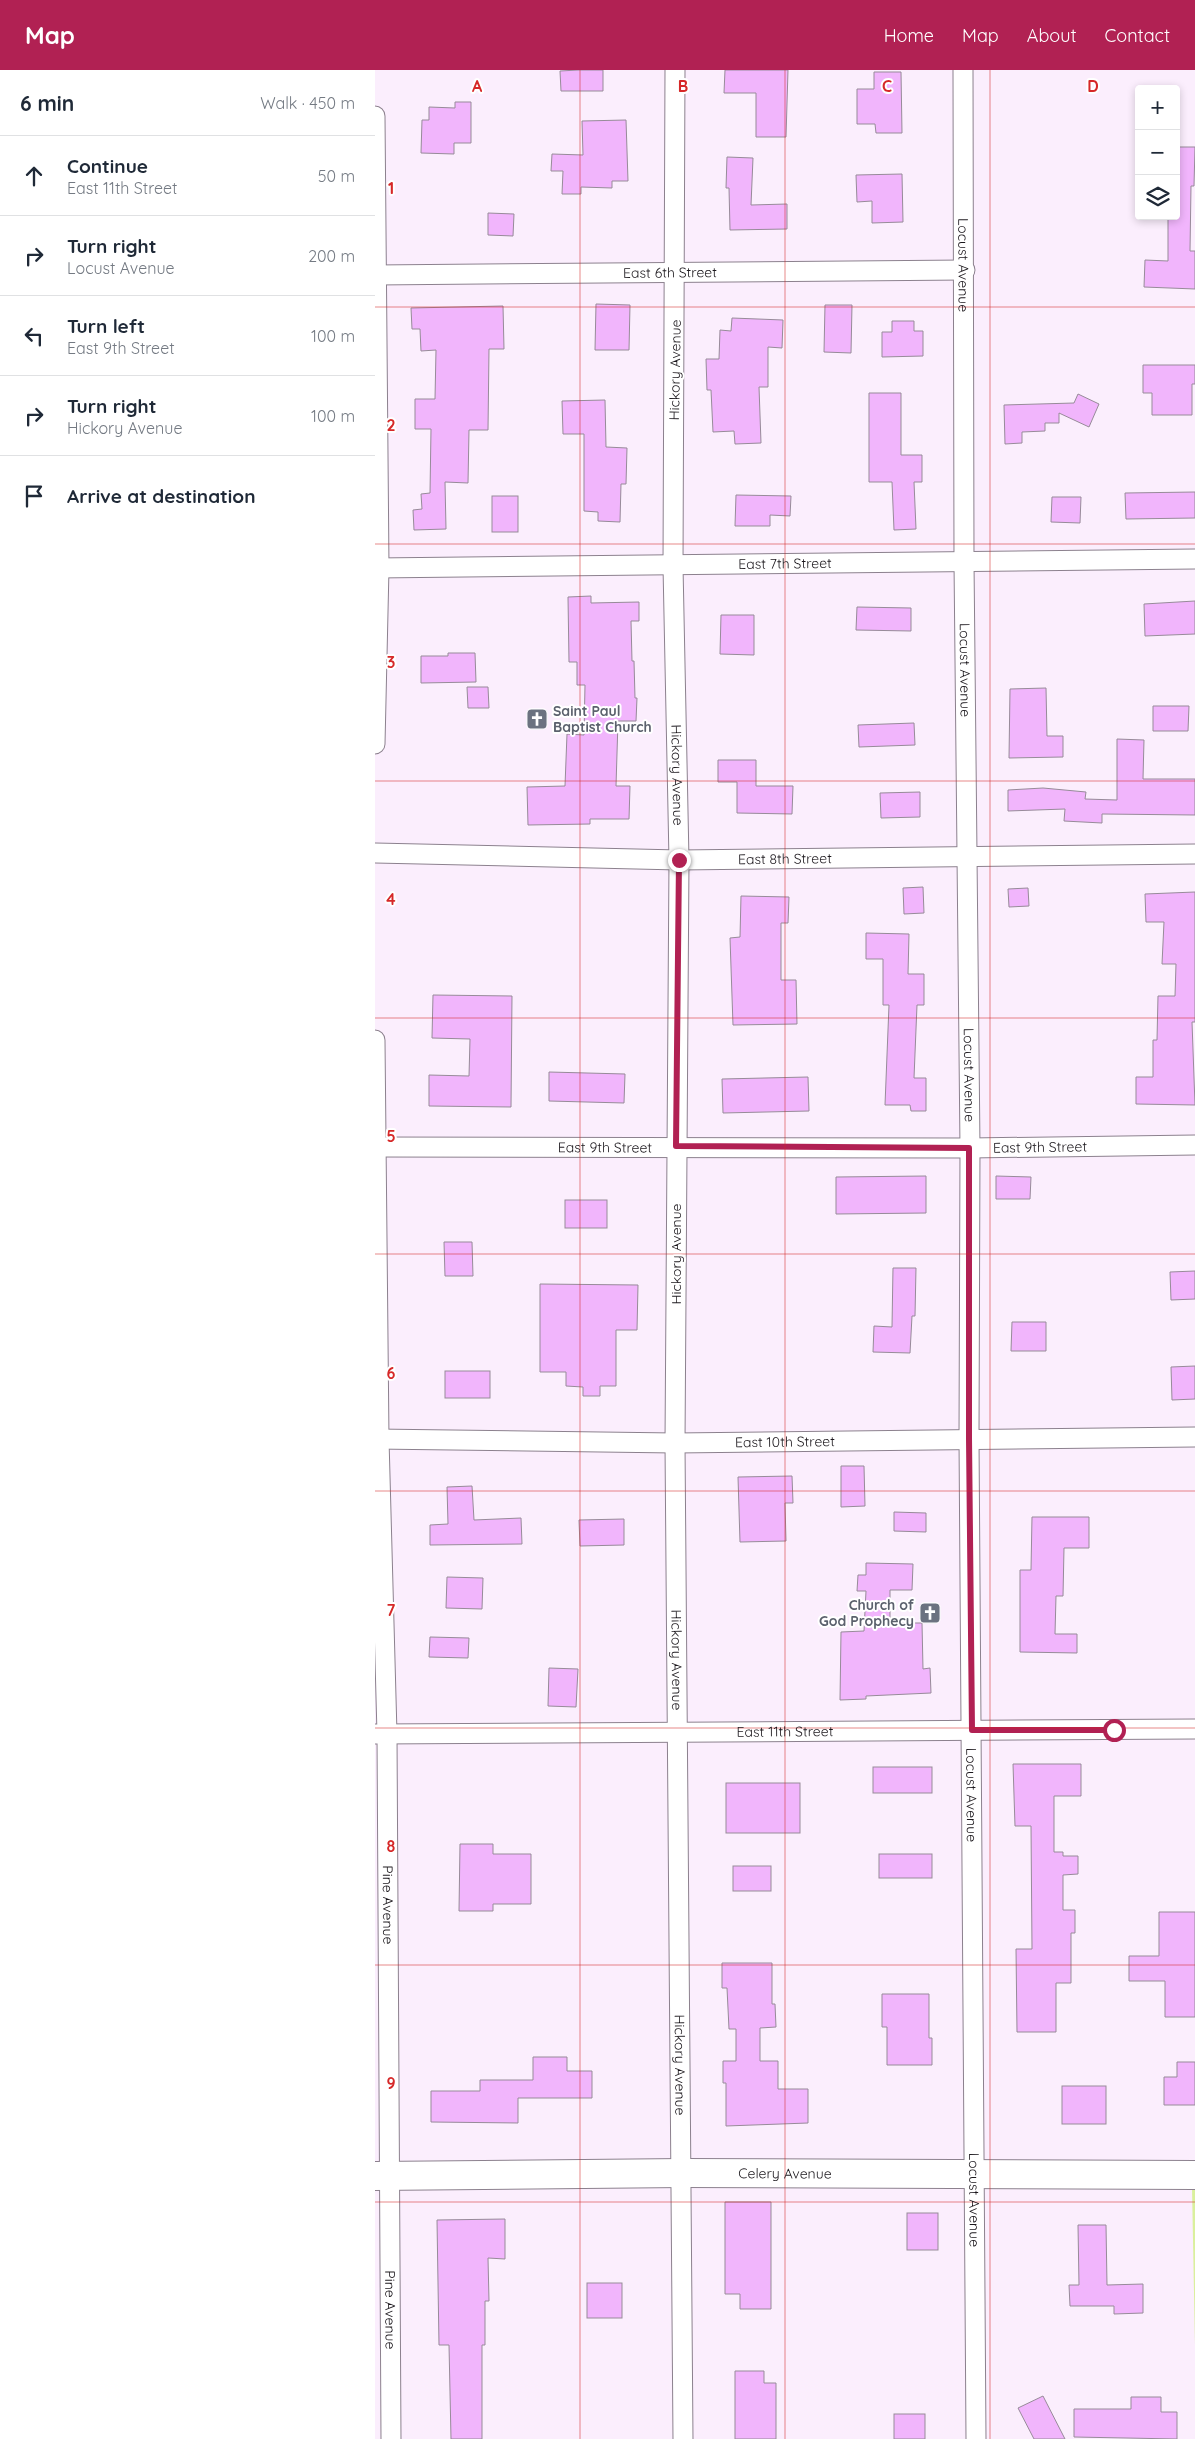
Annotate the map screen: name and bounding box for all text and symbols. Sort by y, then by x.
text: Map [25,20,75,50]
text: Home [884,24,934,47]
text: Map [962,24,999,47]
text: About [1027,24,1077,47]
text: Contact [1105,24,1170,47]
text: A [472,76,483,96]
text: B [678,76,688,96]
text: C [882,76,892,96]
text: D [1087,76,1099,96]
map controls [1135,85,1180,220]
button: + [1135,85,1180,130]
text: 6 min [20,90,74,116]
text: Walk · 450 m [260,93,355,113]
button: − [1135,130,1180,175]
text: Continue [67,154,148,178]
icon: ahead [20,162,48,190]
text: 50 m [318,166,355,186]
button: layers [1135,175,1180,220]
text: East 11th Street [67,178,178,198]
text: 1 [388,178,394,198]
street label: Locust Avenue [954,218,972,312]
text: Turn right [67,234,156,258]
icon: right [20,242,48,270]
text: 200 m [308,246,355,266]
text: Locust Avenue [67,258,175,278]
street label: East 6th Street [623,263,717,282]
text: Turn left [67,314,145,338]
street label: Hickory Avenue [665,319,685,421]
icon: left [20,322,48,350]
text: 100 m [311,326,355,346]
text: East 9th Street [67,338,175,358]
text: Turn right [67,394,156,418]
icon: right [20,402,48,430]
text: 100 m [311,406,355,426]
text: 2 [386,415,396,435]
text: Hickory Avenue [67,418,182,438]
icon: arrive [20,482,48,510]
text: Arrive at destination [67,484,256,508]
street label: East 7th Street [738,554,832,573]
street label: Locust Avenue [956,623,975,717]
text: 3 [387,652,395,672]
place label: Saint Paul Baptist Church [553,702,652,736]
church icon: Saint Paul Baptist Church [525,707,549,731]
street label: Hickory Avenue [667,724,687,826]
route end [668,849,691,872]
street label: East 8th Street [738,849,832,868]
text: 4 [386,889,396,909]
street label: Locust Avenue [960,1028,979,1122]
text: 5 [386,1126,396,1146]
street label: East 9th Street [993,1137,1087,1157]
street label: East 9th Street [558,1138,652,1156]
street label: Hickory Avenue [667,1203,685,1305]
text: 6 [387,1363,396,1383]
street label: East 10th Street [735,1432,835,1451]
place label: Church of God Prophecy [819,1596,915,1630]
text: 7 [387,1600,396,1620]
church icon: Church of God Prophecy [918,1601,942,1625]
street label: Hickory Avenue [667,1609,686,1711]
route start [1103,1719,1126,1742]
street label: East 11th Street [737,1722,834,1741]
street label: Locust Avenue [962,1748,981,1842]
text: 8 [387,1836,396,1856]
street label: Pine Avenue [379,1865,397,1945]
street label: Hickory Avenue [671,2014,689,2116]
text: 9 [386,2073,396,2093]
street label: Locust Avenue [965,2153,984,2247]
street label: Celery Avenue [738,2164,832,2183]
street label: Pine Avenue [381,2270,399,2350]

